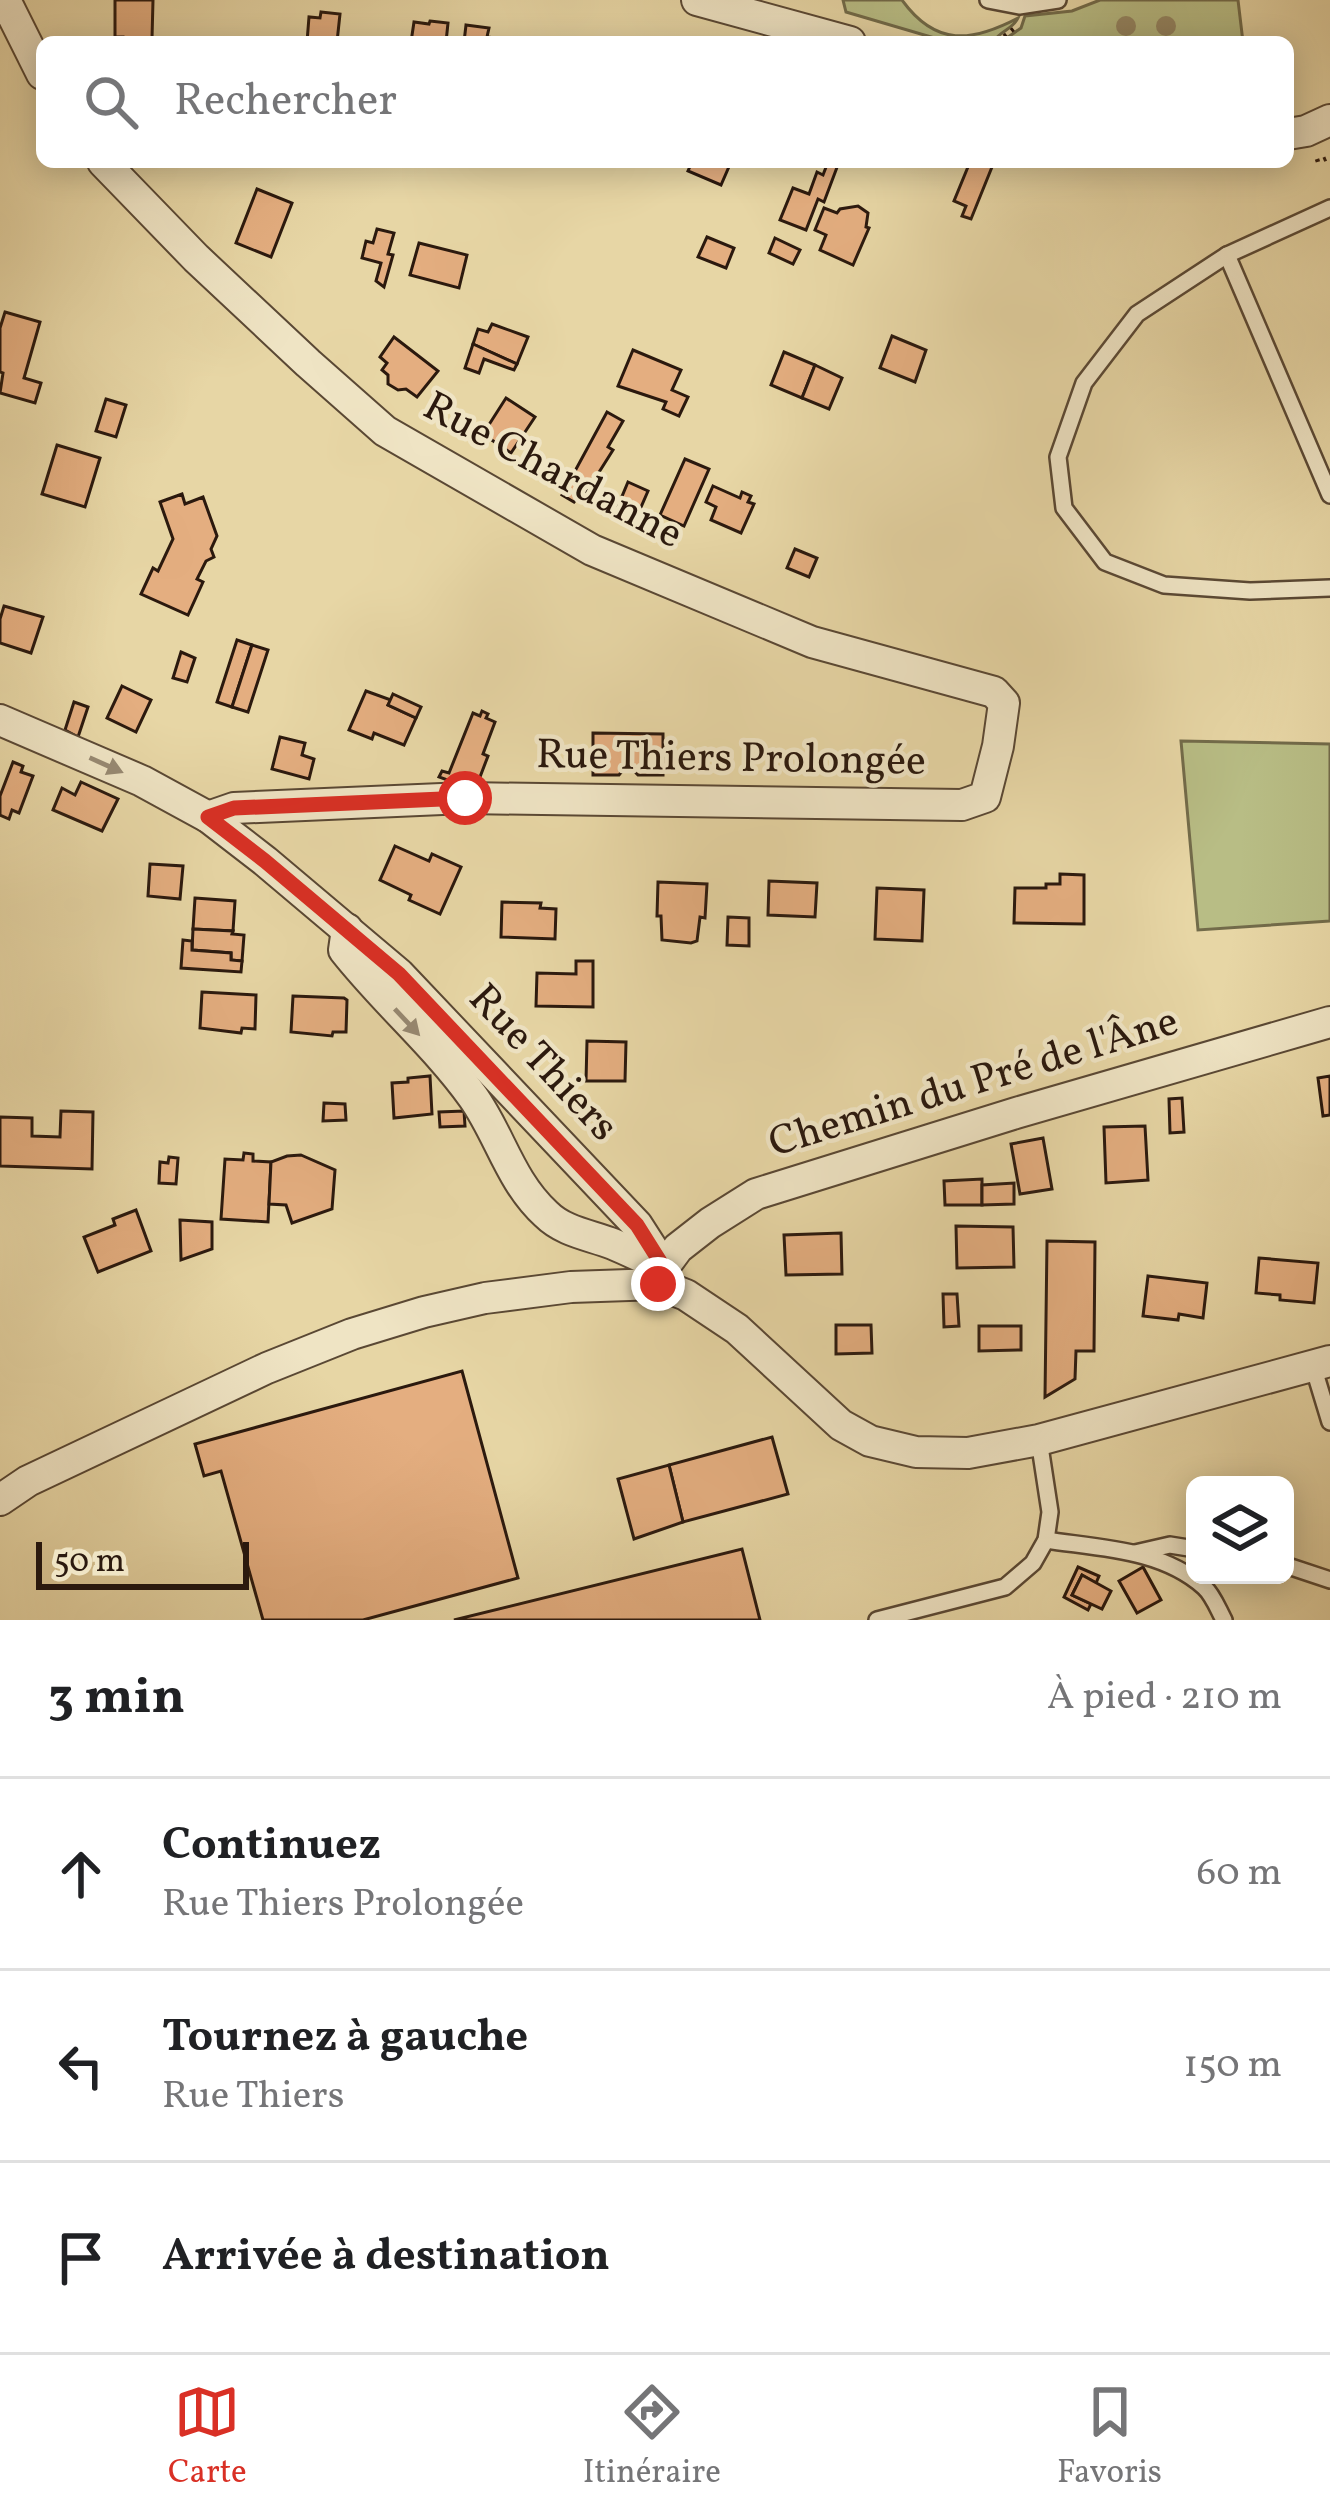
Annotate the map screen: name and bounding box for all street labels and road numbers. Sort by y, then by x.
street label: Rue Chardanne [412,379,692,565]
street label: Rue Thiers Prolongée [536,727,926,793]
street label: Rue Thiers [453,972,631,1156]
street label: Chemin du Pré de l'Âne [762,994,1186,1174]

